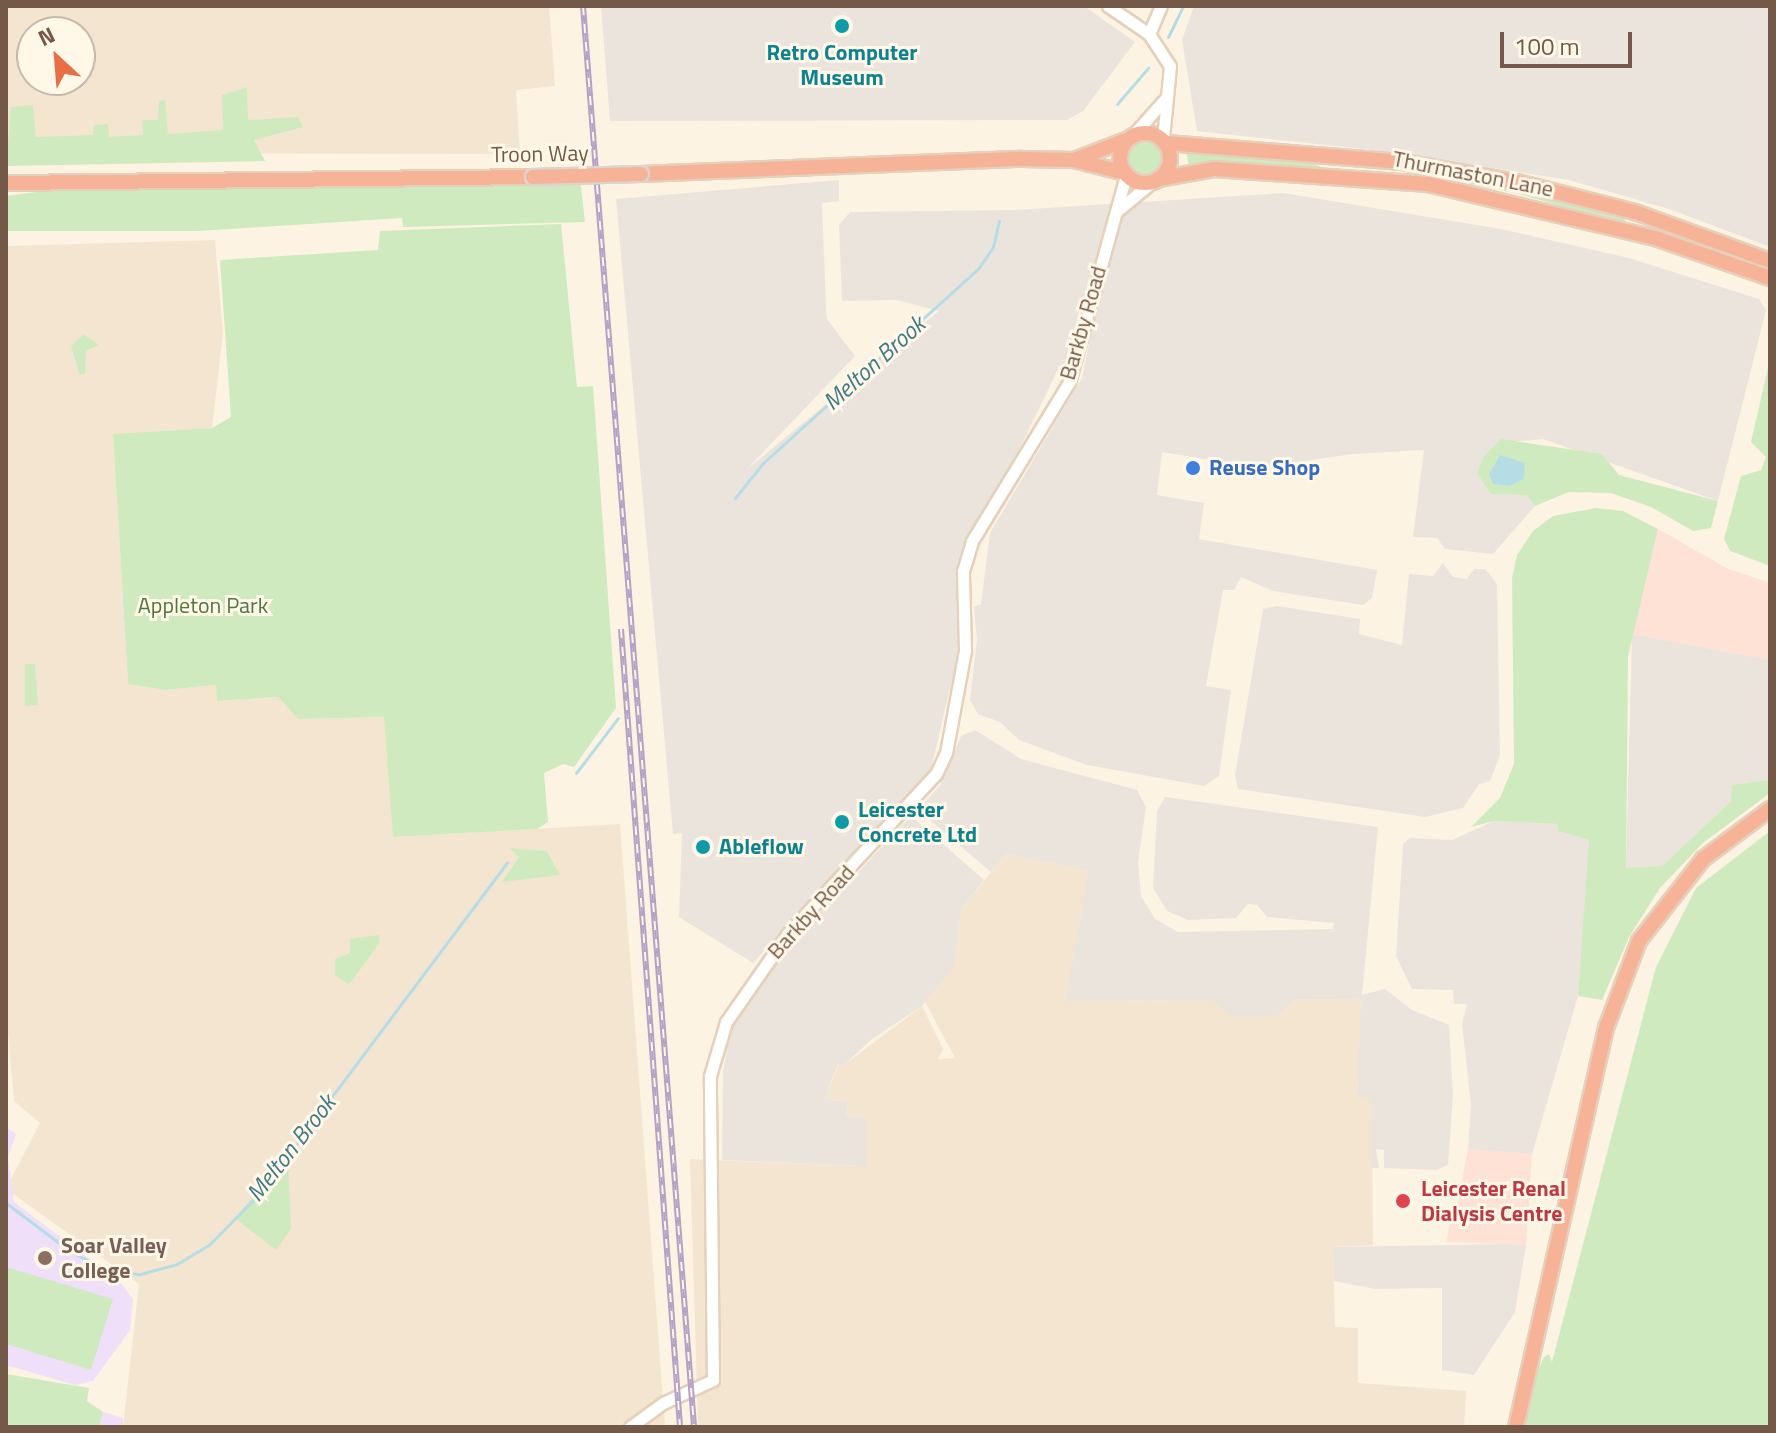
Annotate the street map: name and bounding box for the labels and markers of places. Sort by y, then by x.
marker: Retro Computer Museum [833,17,851,35]
place label: Retro Computer Museum [767,39,917,90]
place label: Reuse Shop [1209,455,1320,481]
marker: Reuse Shop [1184,459,1202,477]
place label: Leicester Concrete Ltd [858,796,977,848]
marker: Leicester Concrete Ltd [833,813,851,831]
place label: Ableflow [719,834,804,860]
marker: Ableflow [694,838,712,856]
place label: Leicester Renal Dialysis Centre [1421,1175,1566,1226]
marker: Leicester Renal Dialysis Centre [1392,1190,1414,1212]
place label: Soar Valley College [61,1232,167,1284]
marker: Soar Valley College [36,1249,54,1267]

